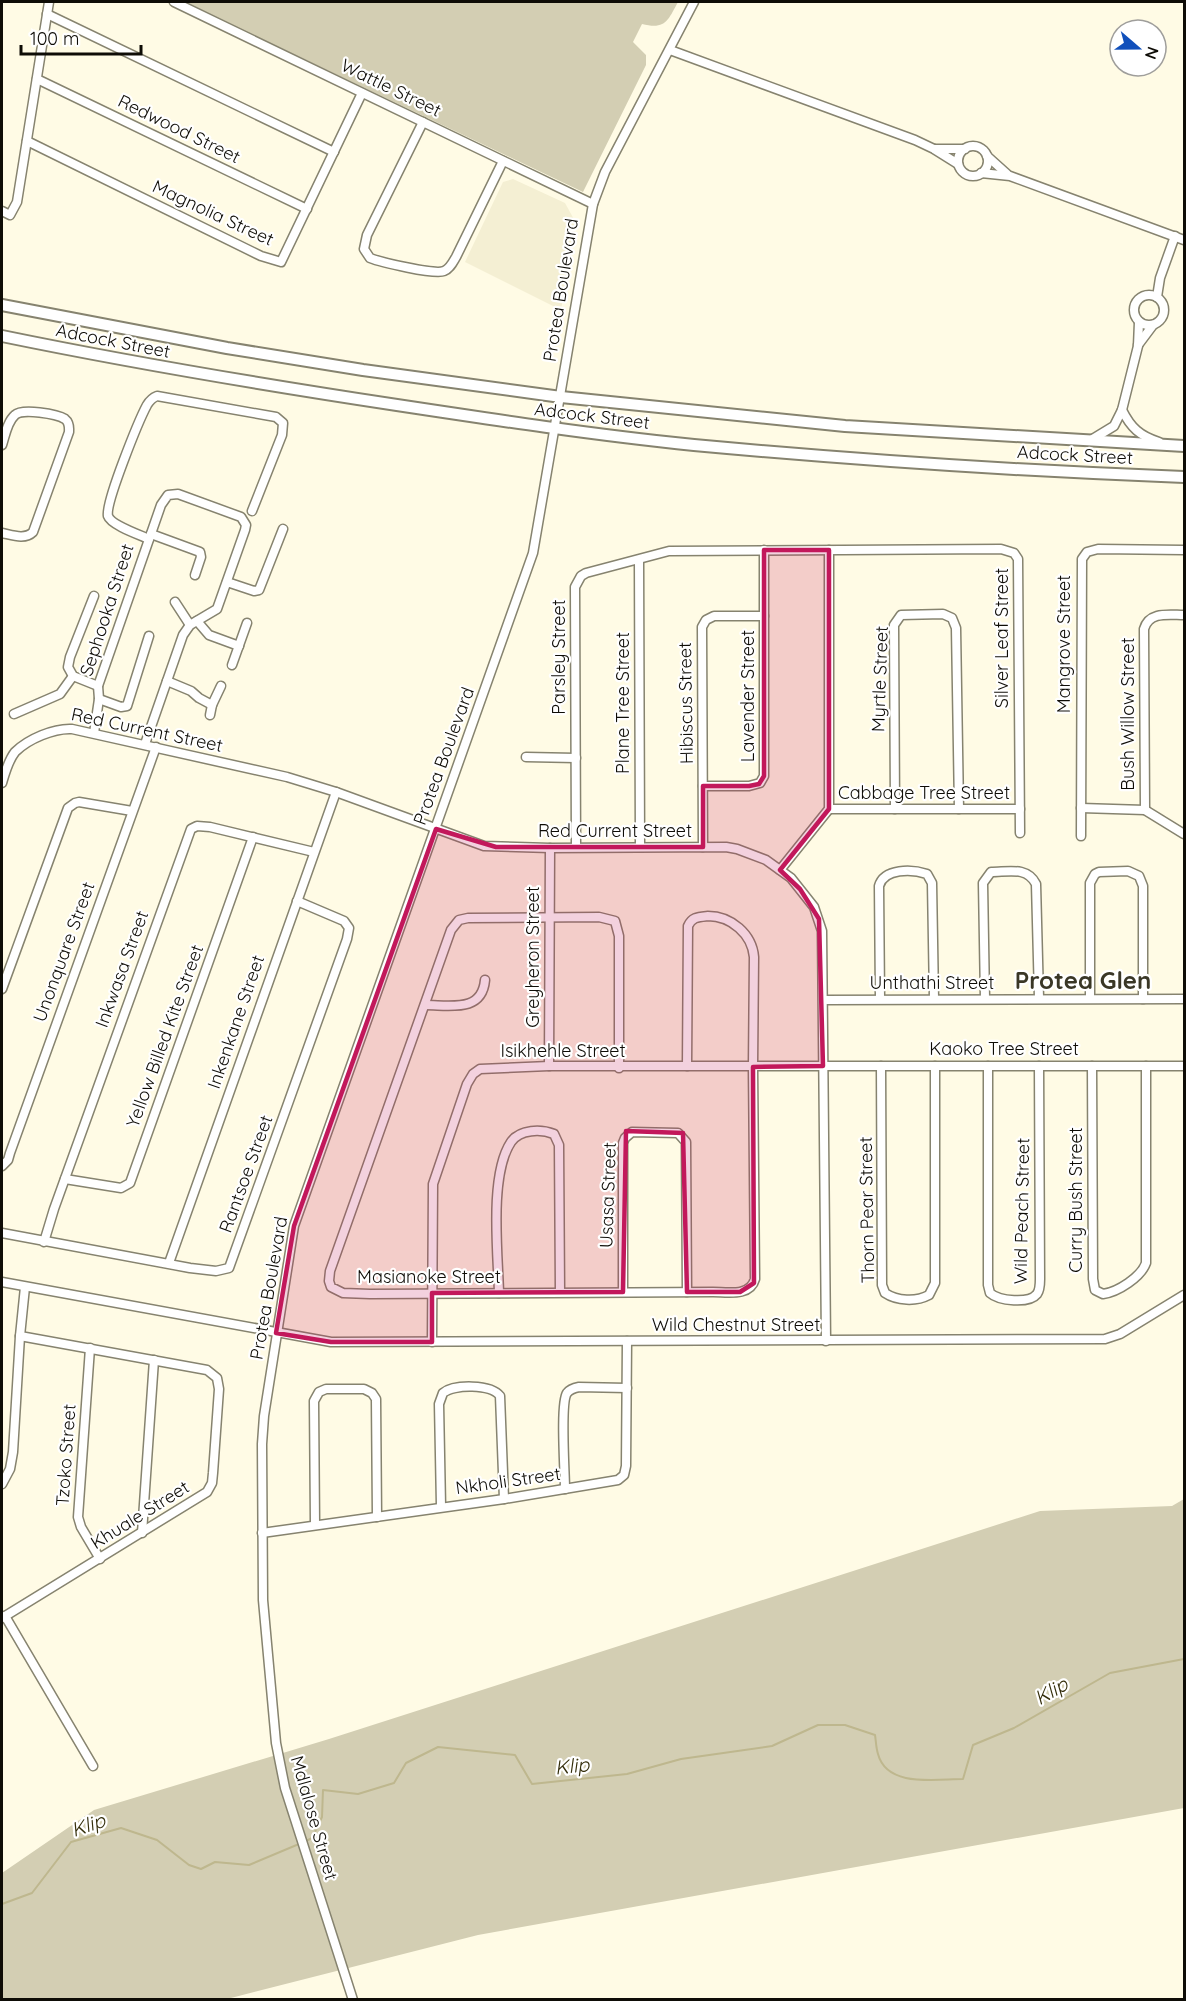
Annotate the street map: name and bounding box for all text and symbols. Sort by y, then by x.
scale bar [21,18,141,56]
north arrow [1108,18,1168,78]
text: 100 m [30,27,79,50]
text: N [1141,44,1164,62]
street label: Wattle Street [337,53,445,122]
street label: Redwood Street [114,89,244,168]
street label: Magnolia Street [149,174,278,251]
street label: Protea Boulevard [538,217,583,363]
street label: Adcock Street [54,318,172,363]
street label: Adcock Street [533,397,651,434]
street label: Adcock Street [1017,440,1133,469]
street label: Sephooka Street [74,541,139,679]
street label: Silver Leaf Street [990,568,1013,708]
street label: Mangrove Street [1052,575,1075,713]
street label: Parsley Street [547,599,570,715]
street label: Myrtle Street [866,625,893,733]
street label: Lavender Street [736,630,759,762]
street label: Plane Tree Street [611,632,634,774]
street label: Bush Willow Street [1116,637,1139,791]
street label: Hibiscus Street [673,642,698,764]
street label: Protea Boulevard [408,684,479,828]
street label: Red Current Street [69,702,225,757]
street label: Cabbage Tree Street [838,781,1010,804]
street label: Red Current Street [538,819,692,842]
street label: Unonquare Street [28,879,100,1025]
street label: Greyheron Street [521,886,544,1028]
street label: Inkwasa Street [90,907,153,1030]
street label: Yellow Billed Kite Street [121,941,208,1130]
street label: Inkenkane Street [202,952,269,1092]
district label: Protea Glen [1015,965,1151,995]
street label: Unthathi Street [870,971,994,994]
street label: Kaoko Tree Street [929,1037,1079,1060]
street label: Isikhehle Street [500,1039,626,1062]
street label: Rantsoe Street [214,1112,277,1236]
street label: Curry Bush Street [1064,1127,1087,1273]
street label: Thorn Pear Street [854,1136,879,1284]
street label: Wild Peach Street [1009,1138,1034,1284]
street label: Usasa Street [594,1142,621,1248]
street label: Protea Boulevard [245,1215,292,1361]
street label: Masianoke Street [357,1265,501,1288]
street label: Wild Chestnut Street [652,1313,820,1336]
street label: Tzoko Street [50,1403,81,1507]
street label: Nkholi Street [454,1462,562,1499]
street label: Khuale Street [86,1475,193,1554]
water label: Klip [1030,1671,1073,1710]
water label: Klip [553,1751,591,1780]
street label: Mdlalose Street [286,1753,343,1883]
water label: Klip [67,1807,109,1842]

